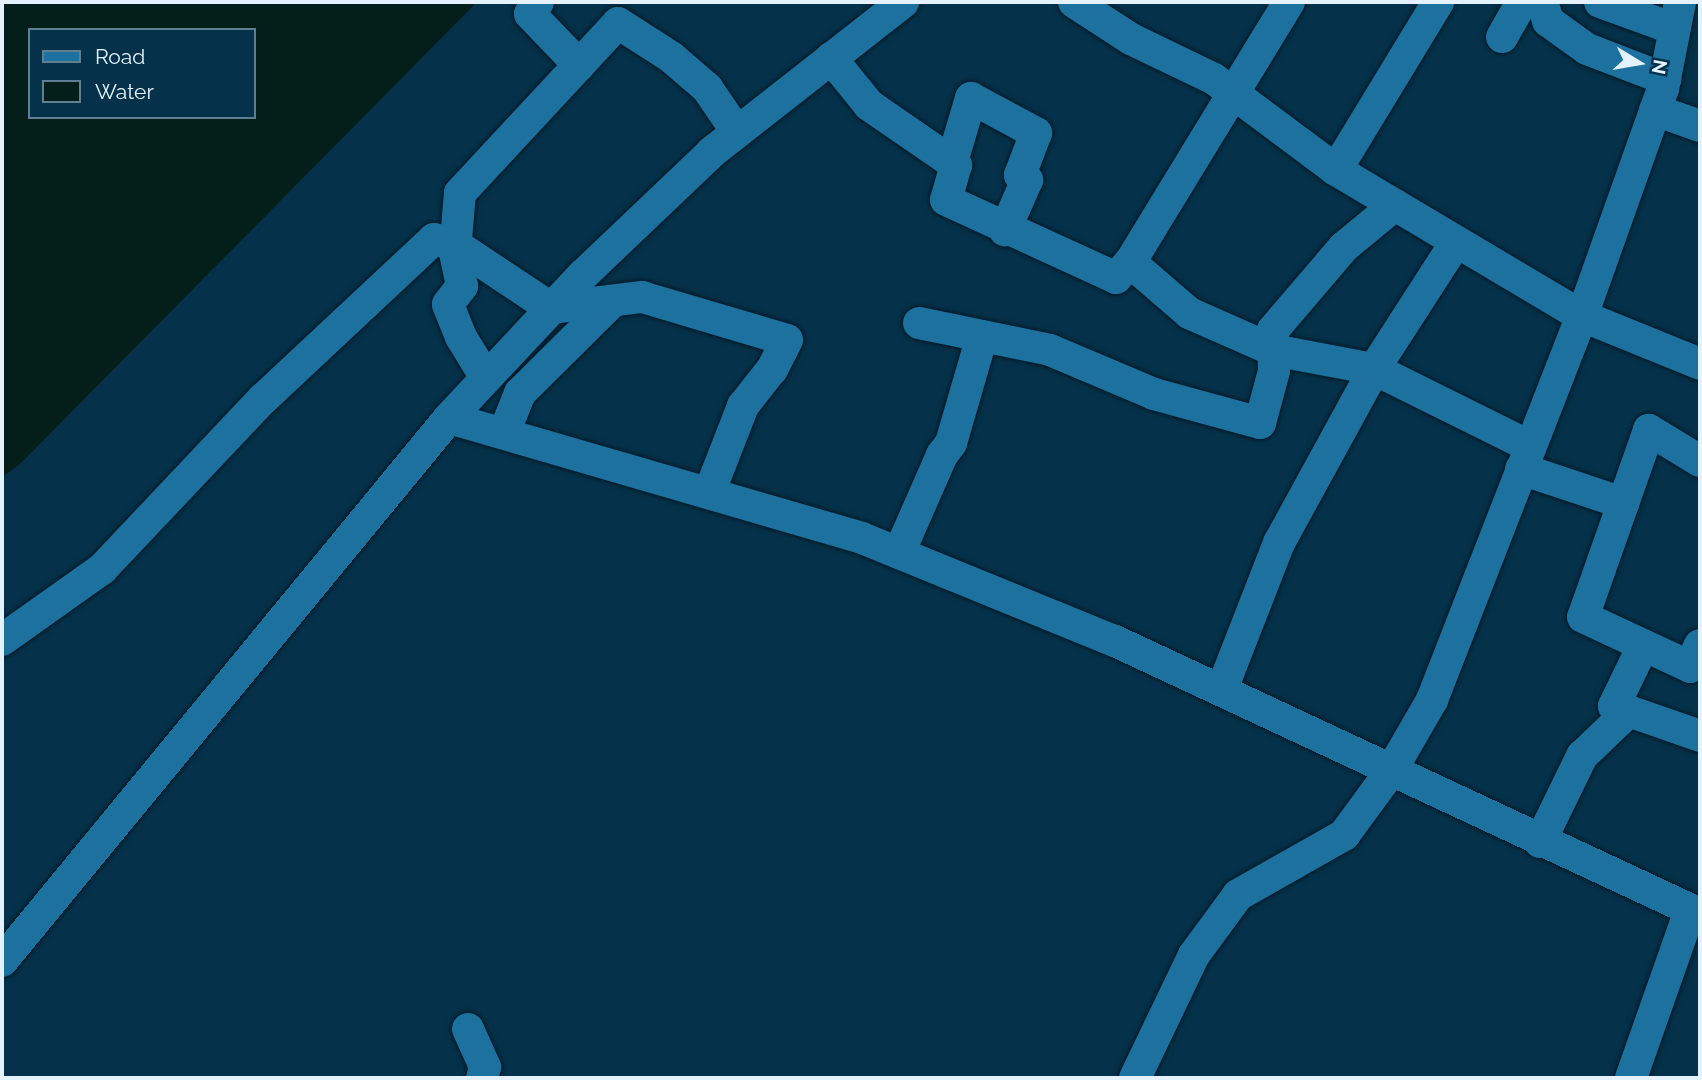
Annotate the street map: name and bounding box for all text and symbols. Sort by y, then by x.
legend [28,28,256,119]
north arrow [1604,28,1674,98]
text: Road [95,44,145,69]
text: N [1647,58,1672,76]
text: Water [95,79,154,104]

